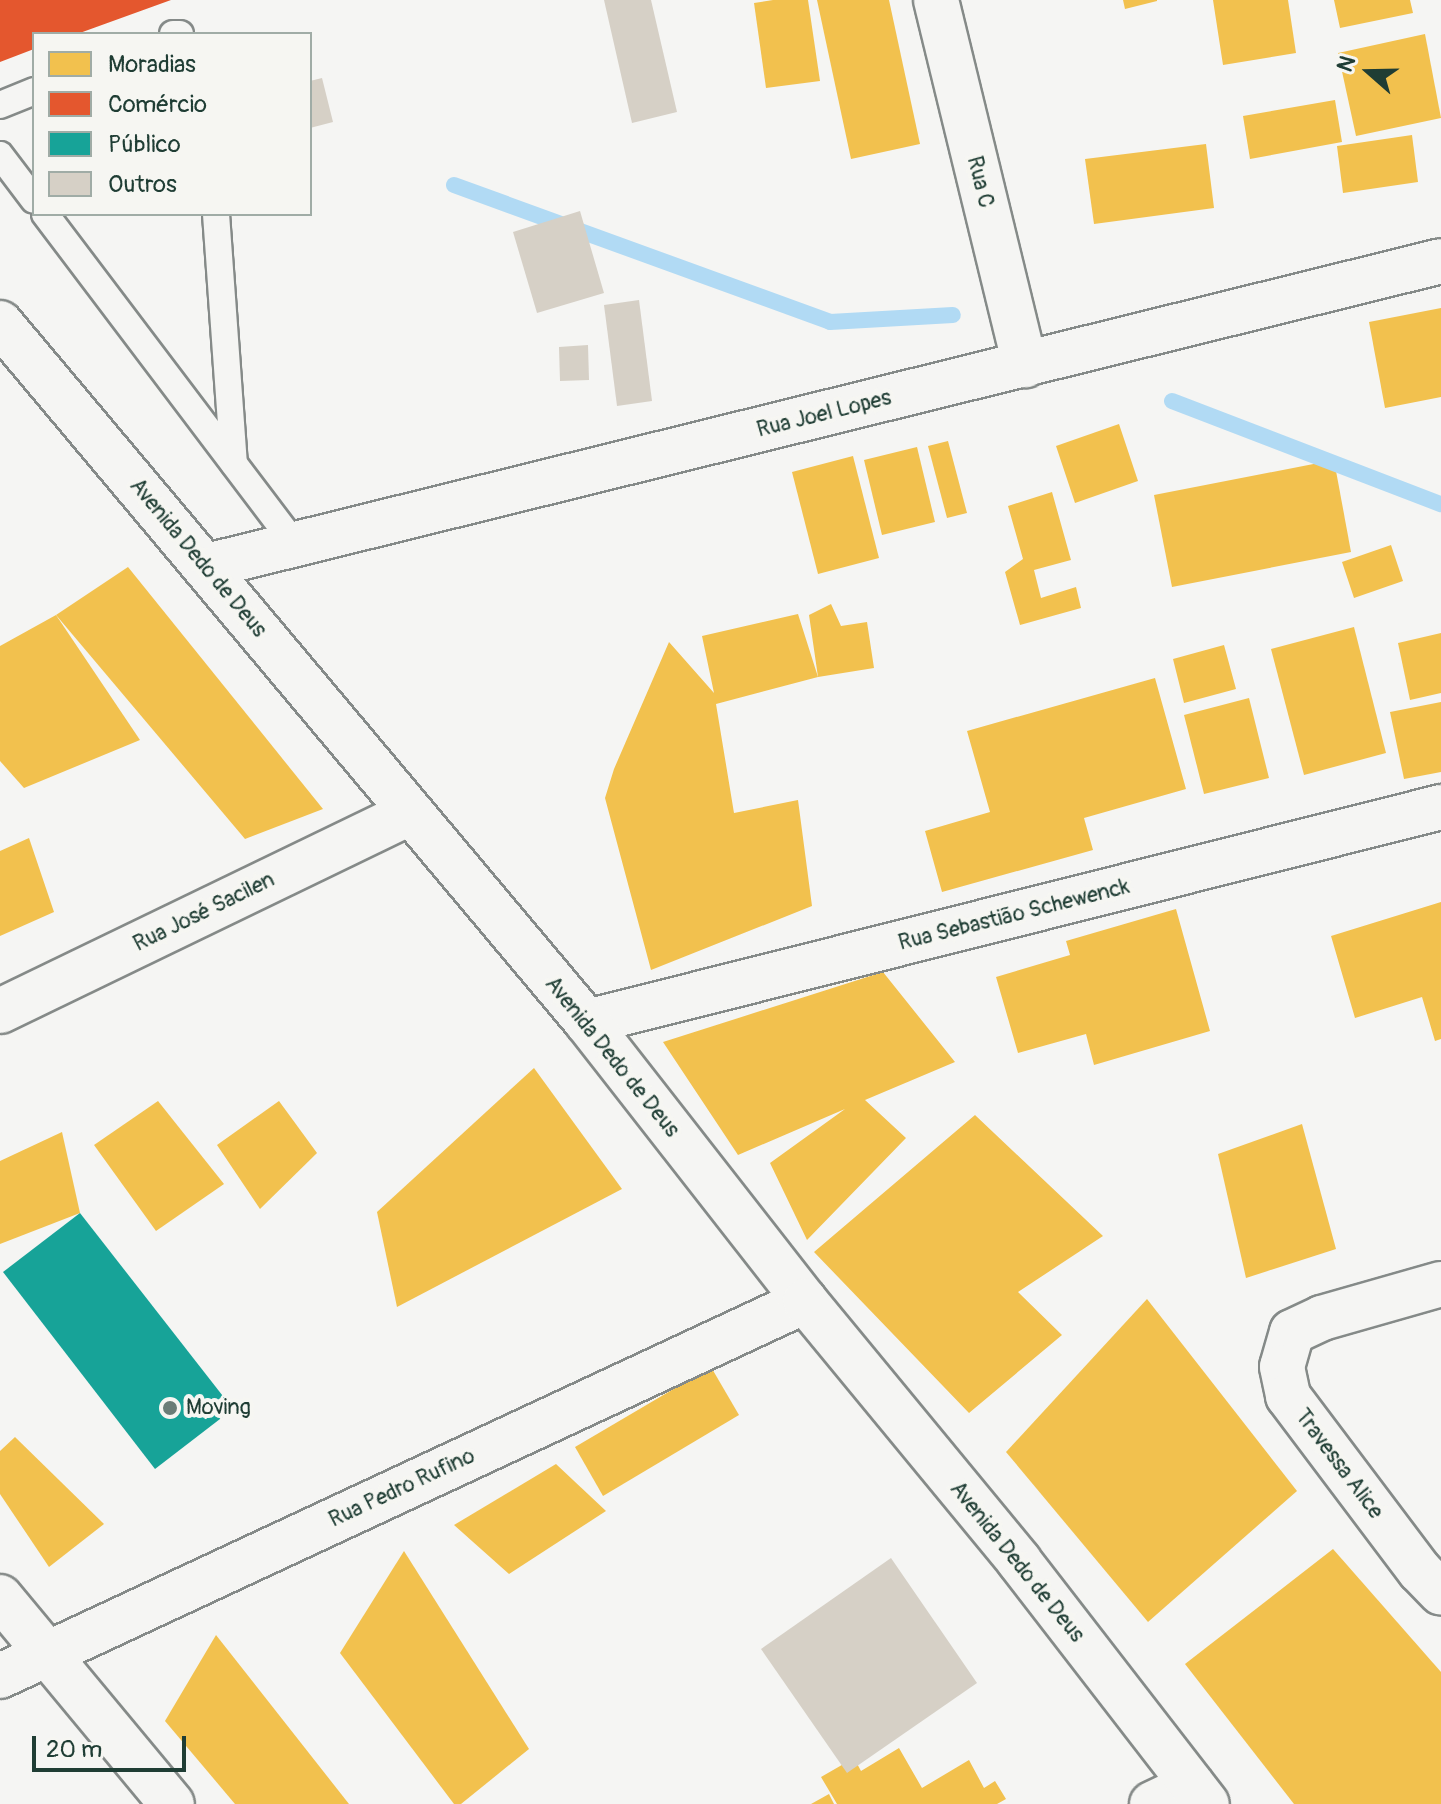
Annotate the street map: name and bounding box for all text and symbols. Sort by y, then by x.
legend [32,32,312,216]
north arrow [1329,32,1409,112]
text: Moradias [108,50,196,79]
text: N [1331,52,1362,76]
text: Comércio [108,90,207,119]
text: Público [108,130,181,159]
street label: Rua C [961,153,999,211]
text: Outros [108,170,177,199]
street label: Rua Joel Lopes [754,385,894,443]
street label: Avenida Dedo de Deus [124,473,272,643]
street label: Rua José Sacilen [129,866,279,958]
street label: Rua Sebastião Schewenck [896,873,1132,957]
street label: Avenida Dedo de Deus [539,971,685,1143]
place label: Moving [186,1395,251,1421]
marker: Moving [161,1399,179,1417]
street label: Travessa Alice [1289,1404,1389,1524]
street label: Rua Pedro Rufino [325,1443,479,1533]
street label: Avenida Dedo de Deus [944,1476,1090,1648]
scale bar [36,1720,190,1770]
text: 20 m [46,1735,102,1764]

